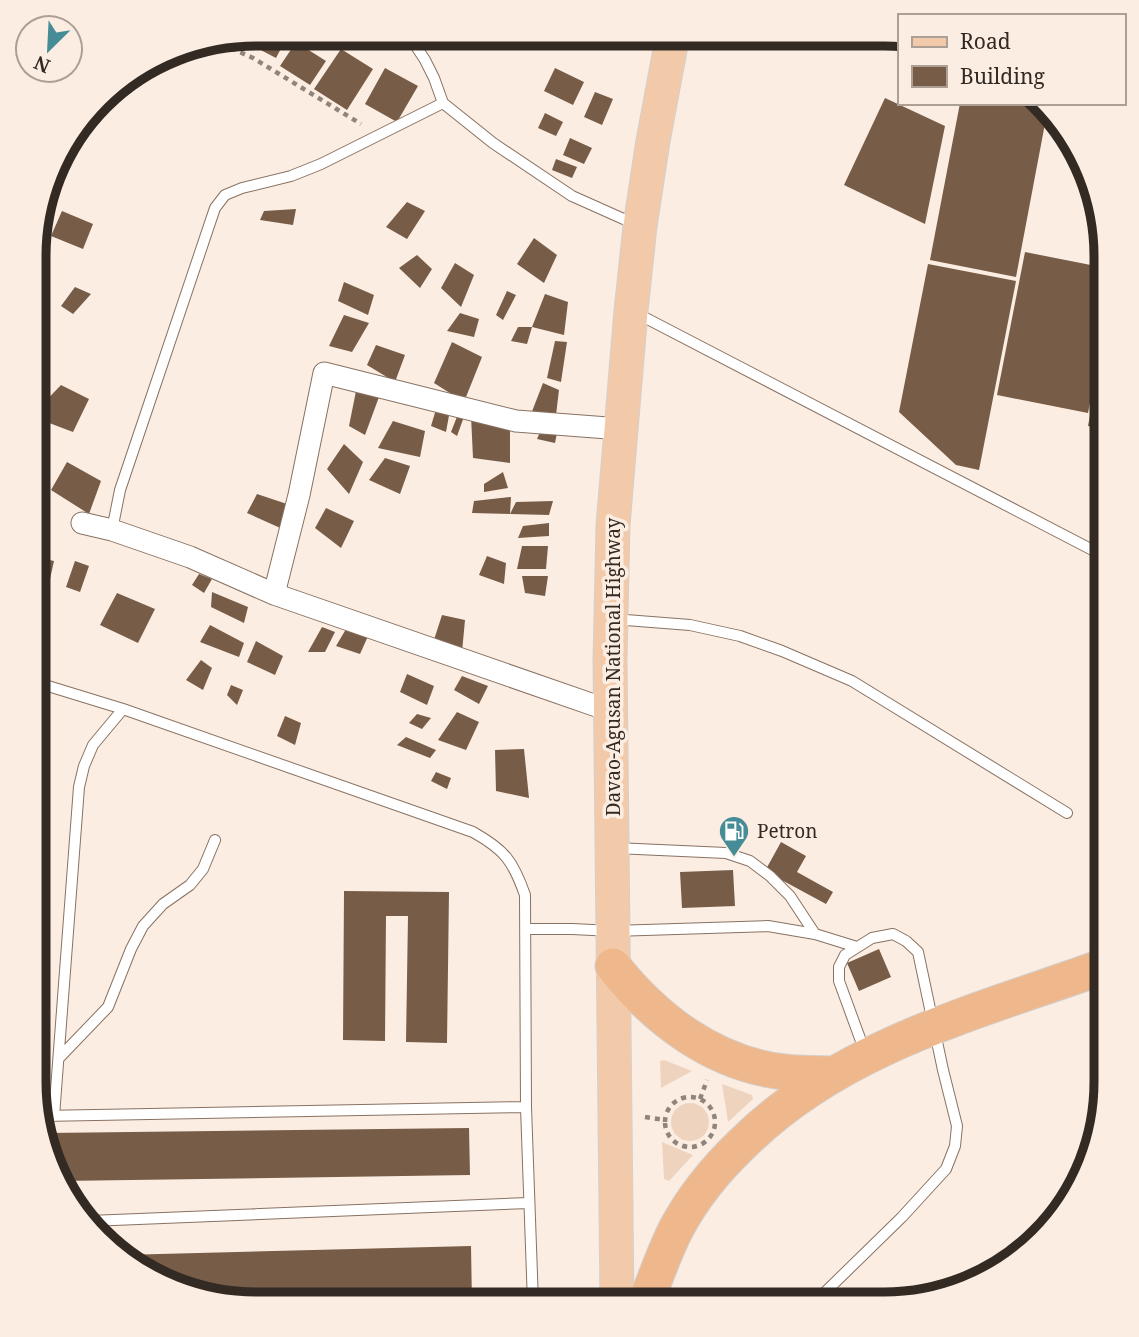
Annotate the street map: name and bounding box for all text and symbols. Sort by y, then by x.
north arrow [14,14,84,84]
legend [898,14,1125,105]
text: Road [960,27,1011,55]
text: N [30,50,54,79]
text: Building [960,62,1045,90]
street label: Davao-Agusan National Highway [600,518,626,816]
fuel station icon: Petron [717,814,751,858]
place label: Petron [757,818,818,844]

